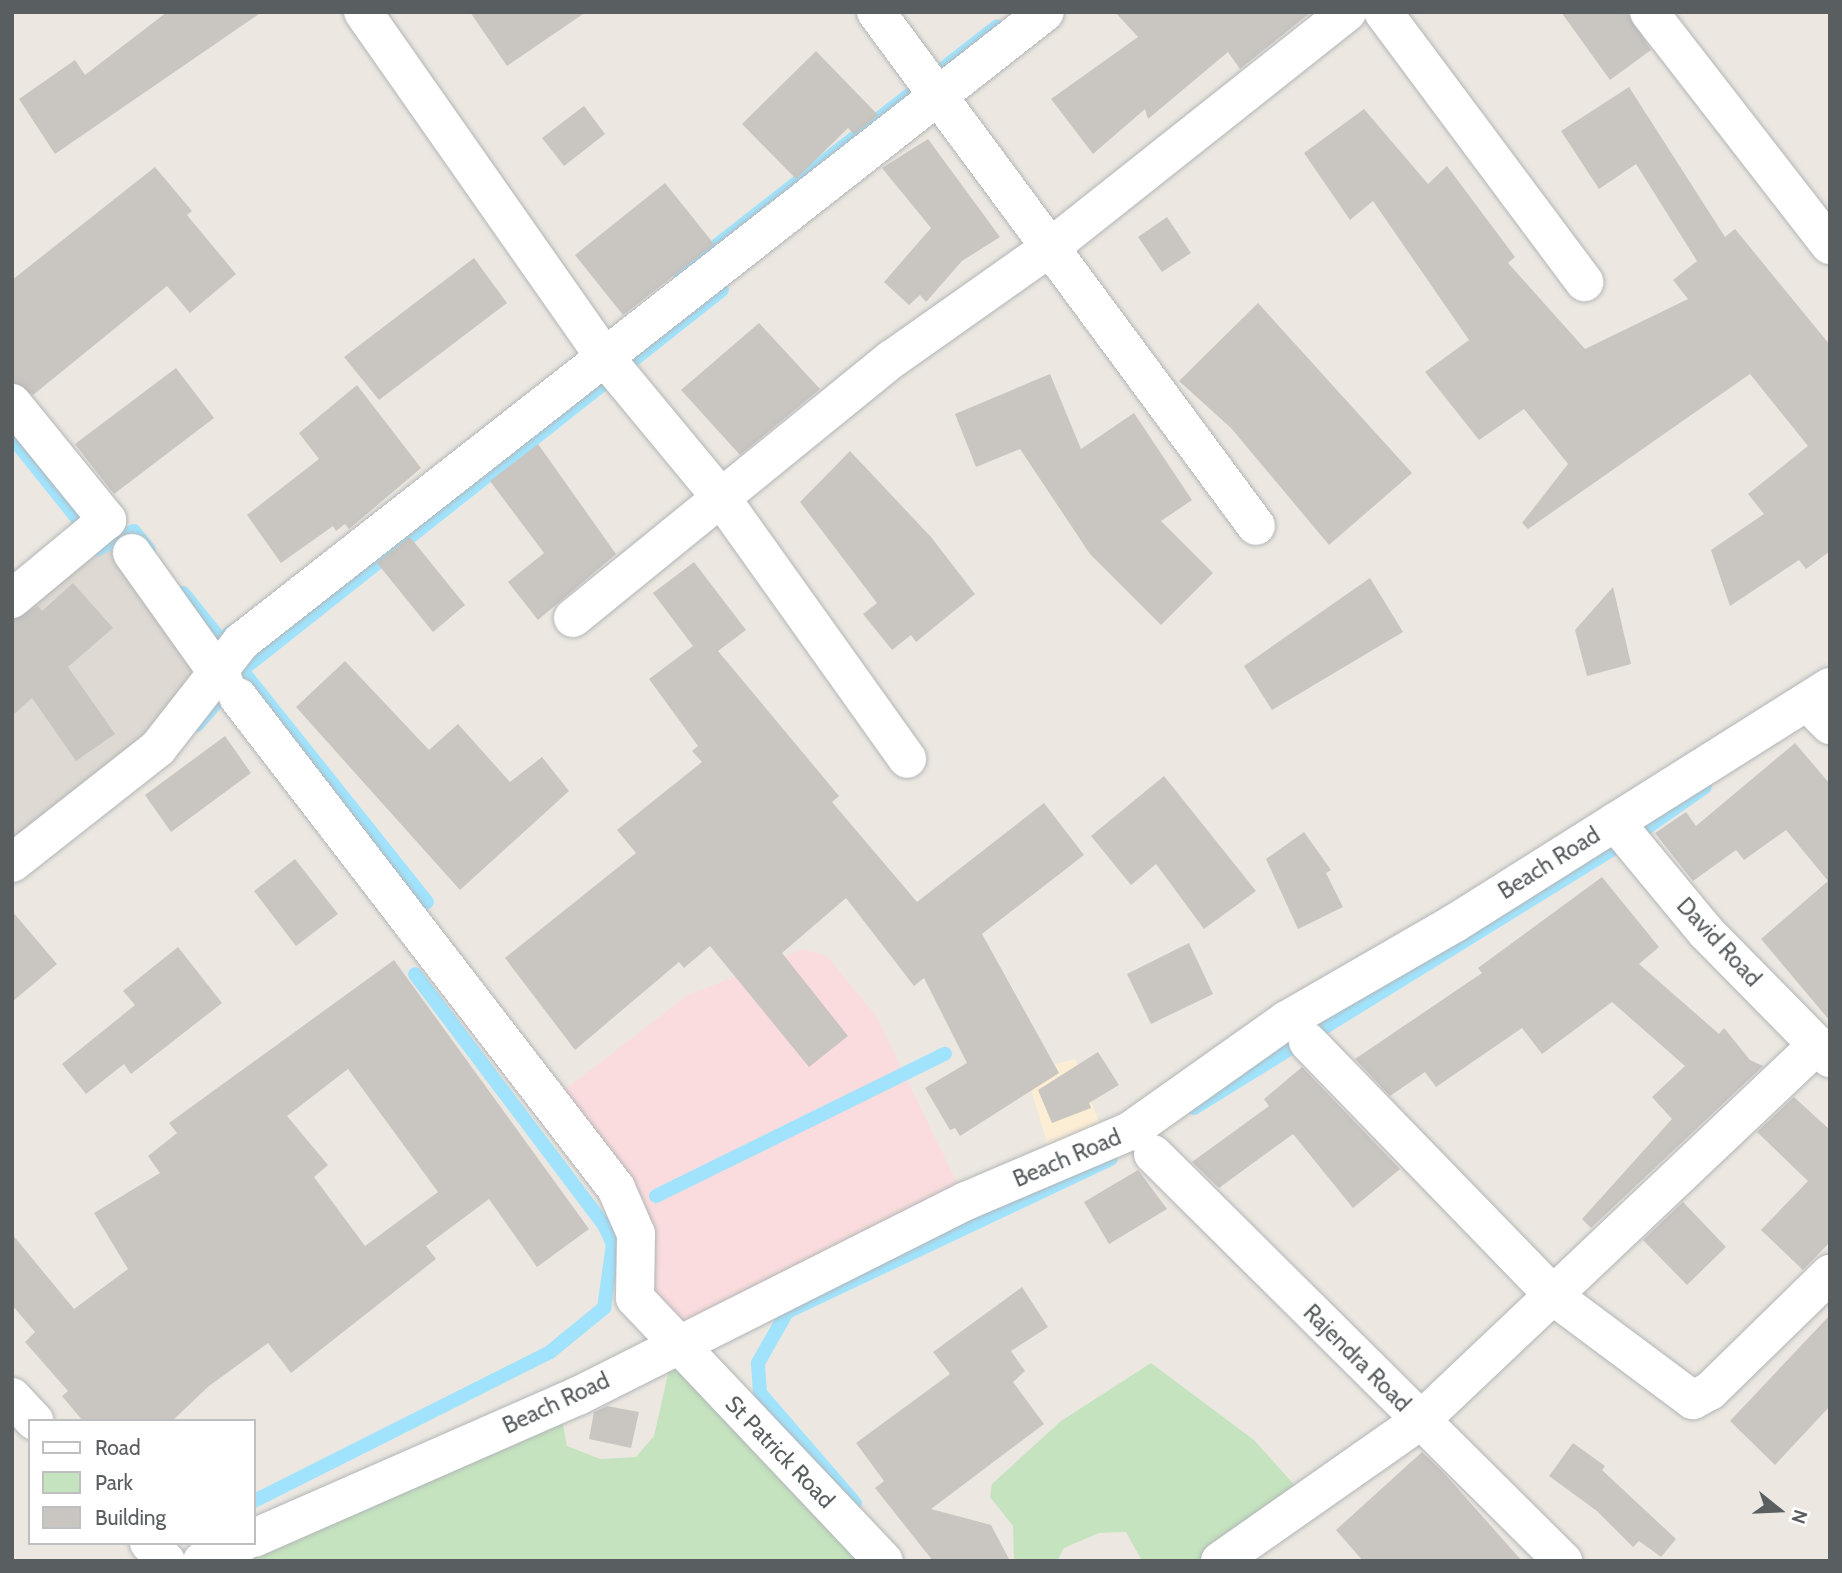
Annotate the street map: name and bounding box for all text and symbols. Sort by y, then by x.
street label: Beach Road [1493,821,1605,905]
street label: David Road [1671,892,1767,992]
street label: Beach Road [1009,1123,1125,1193]
street label: Rajendra Road [1298,1299,1416,1417]
street label: Beach Road [498,1366,614,1440]
street label: St Patrick Road [720,1390,840,1514]
legend [28,1419,256,1545]
text: Road [95,1435,141,1460]
text: Park [95,1470,133,1495]
north arrow [1744,1475,1814,1545]
text: Building [95,1505,166,1530]
text: N [1786,1507,1812,1527]

